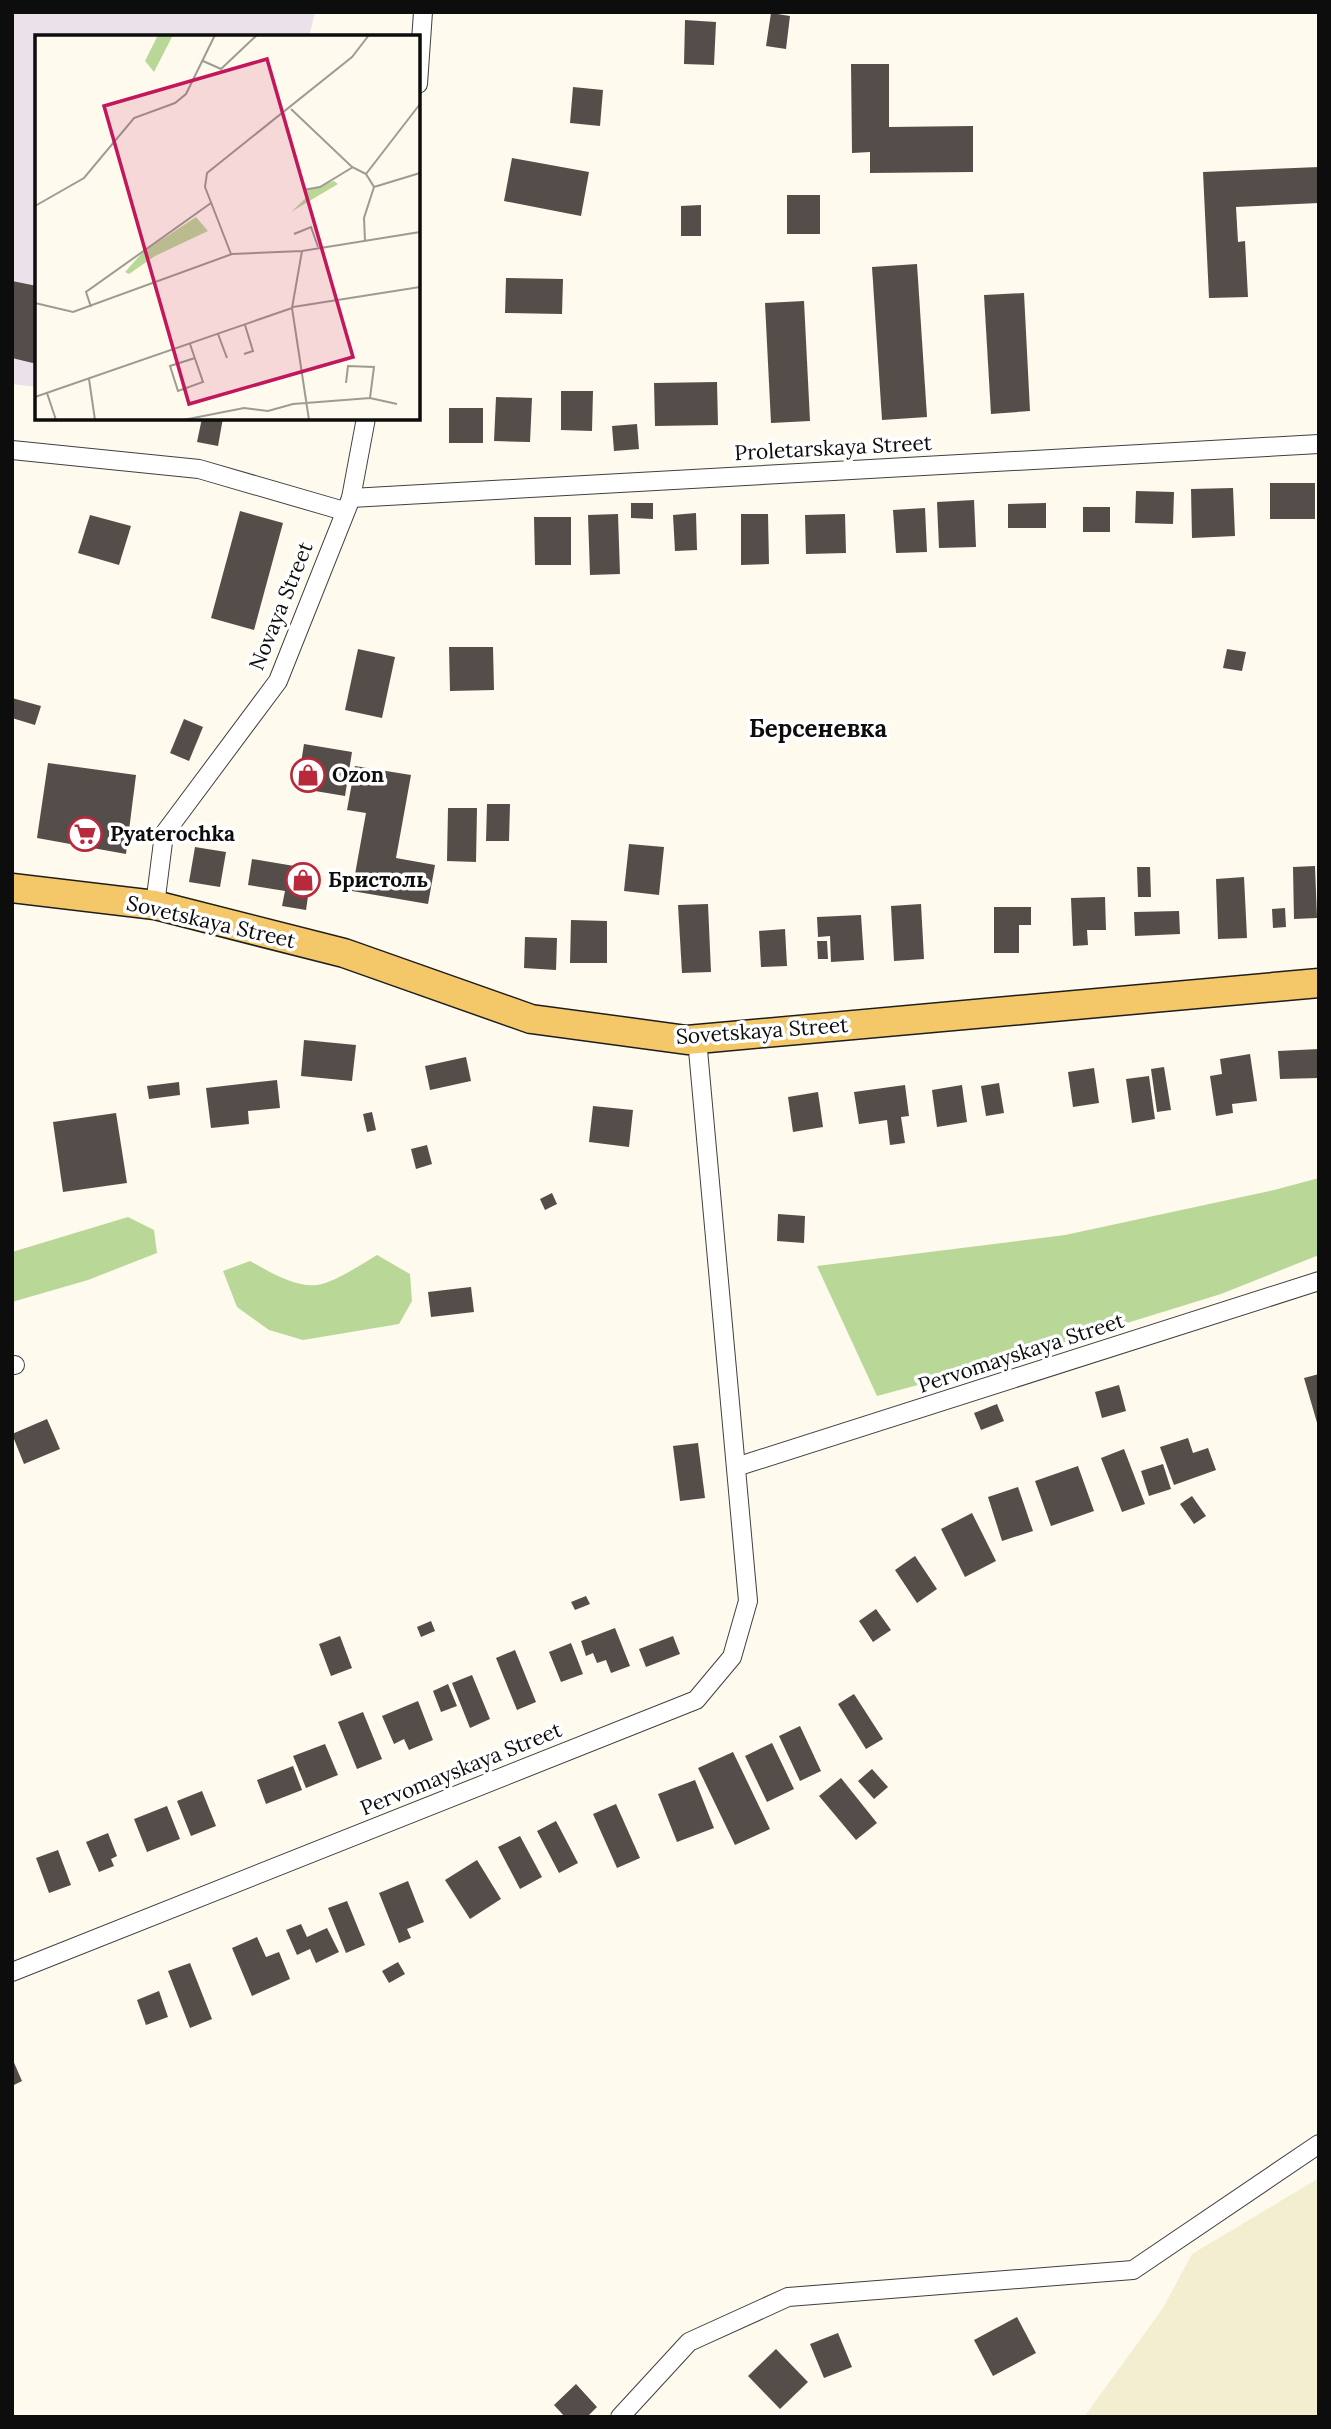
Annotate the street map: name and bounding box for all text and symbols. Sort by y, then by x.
inset map [35,35,420,420]
street label: Proletarskaya Street [734,429,933,466]
street label: Novaya Street [243,537,319,674]
district label: Берсеневка [749,713,887,744]
shop icon: Ozon [289,756,327,794]
place label: Ozon [332,761,384,788]
supermarket icon: Pyaterochka [66,815,104,853]
place label: Pyaterochka [110,820,235,847]
shop icon: Бристоль [284,861,322,899]
place label: Бристоль [328,866,428,893]
street label: Sovetskaya Street [124,889,299,954]
street label: Sovetskaya Street [675,1011,850,1050]
street label: Pervomayskaya Street [914,1306,1128,1399]
street label: Pervomayskaya Street [356,1715,566,1821]

